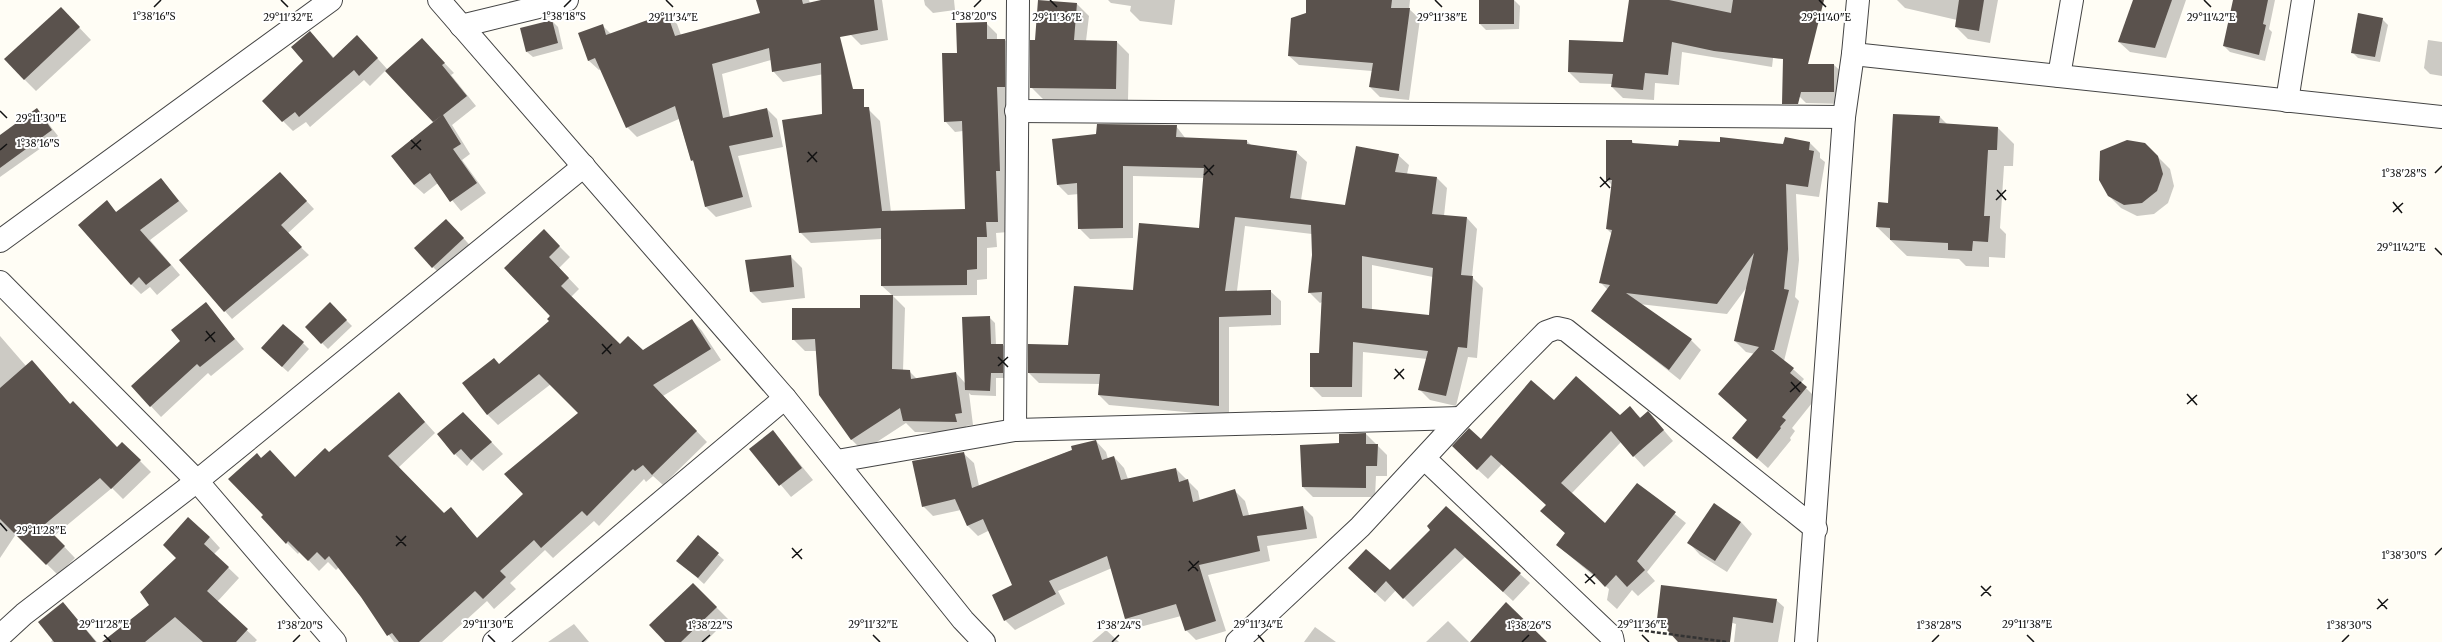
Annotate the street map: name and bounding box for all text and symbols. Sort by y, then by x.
text: 1°38'16"S [133,10,175,23]
text: 1°38'18"S [542,10,586,23]
text: 1°38'20"S [951,10,997,23]
text: 29°11'32"E [263,11,313,24]
text: 29°11'34"E [648,11,698,24]
text: 29°11'36"E [1032,11,1082,24]
text: 29°11'38"E [1417,11,1468,24]
text: 29°11'40"E [1801,11,1852,24]
text: 29°11'42"E [2187,11,2236,24]
text: 29°11'30"E [16,112,67,125]
text: 1°38'16"S [17,137,59,150]
text: 1°38'28"S [2382,167,2427,180]
text: 29°11'42"E [2377,241,2426,254]
text: 29°11'28"E [16,524,67,537]
text: 1°38'30"S [2381,549,2427,562]
text: 29°11'28"E [79,618,130,631]
text: 29°11'30"E [463,618,514,631]
text: 29°11'32"E [848,618,898,631]
text: 29°11'34"E [1233,618,1283,631]
text: 29°11'36"E [1617,618,1667,631]
text: 29°11'38"E [2002,618,2053,631]
text: 1°38'20"S [277,619,323,632]
text: 1°38'22"S [688,619,732,632]
text: 1°38'24"S [1097,619,1141,632]
text: 1°38'26"S [1507,619,1551,632]
text: 1°38'28"S [1917,619,1962,632]
text: 1°38'30"S [2326,619,2372,632]

